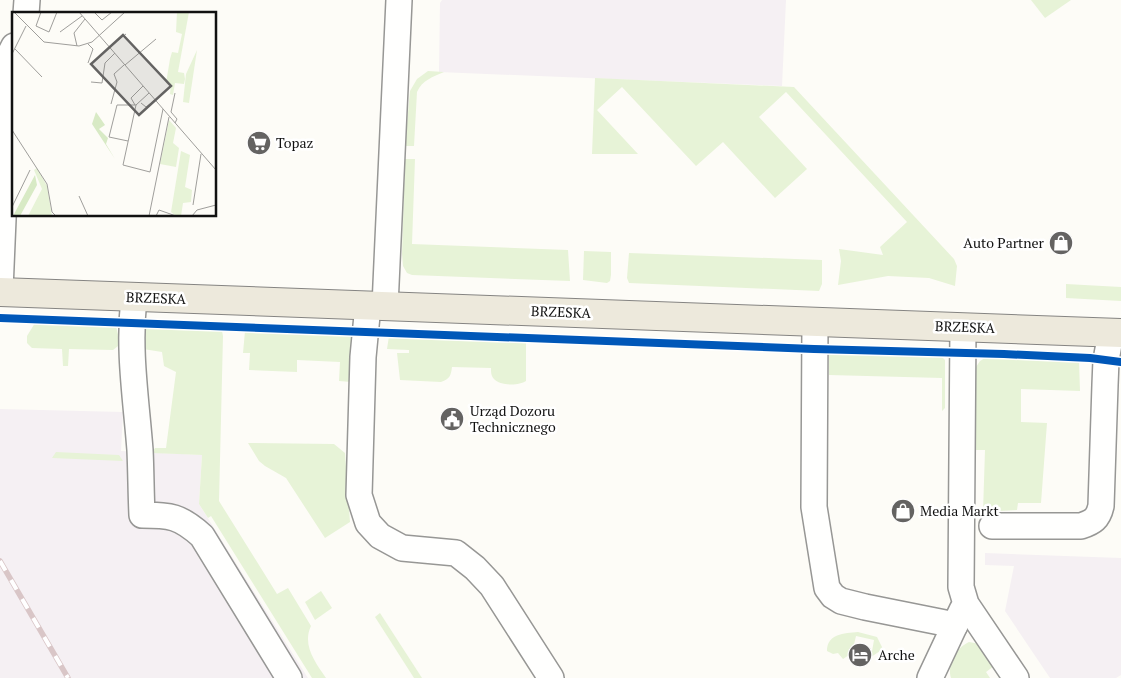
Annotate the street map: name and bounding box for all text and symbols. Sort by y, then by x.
inset map [12,12,216,216]
supermarket icon: Topaz [246,130,272,156]
place label: Topaz [276,133,314,152]
shop icon: Auto Partner [1048,230,1074,256]
place label: Auto Partner [963,233,1045,252]
street label: BRZESKA [126,287,187,308]
street label: BRZESKA [531,301,592,322]
street label: BRZESKA [935,316,996,337]
place label: Urząd Dozoru Technicznego [470,401,556,436]
public building icon: Urząd Dozoru Technicznego [439,406,465,432]
shop icon: Media Markt [890,498,916,524]
place label: Media Markt [920,501,999,520]
hotel icon: Arche [847,642,873,668]
place label: Arche [878,645,915,664]

